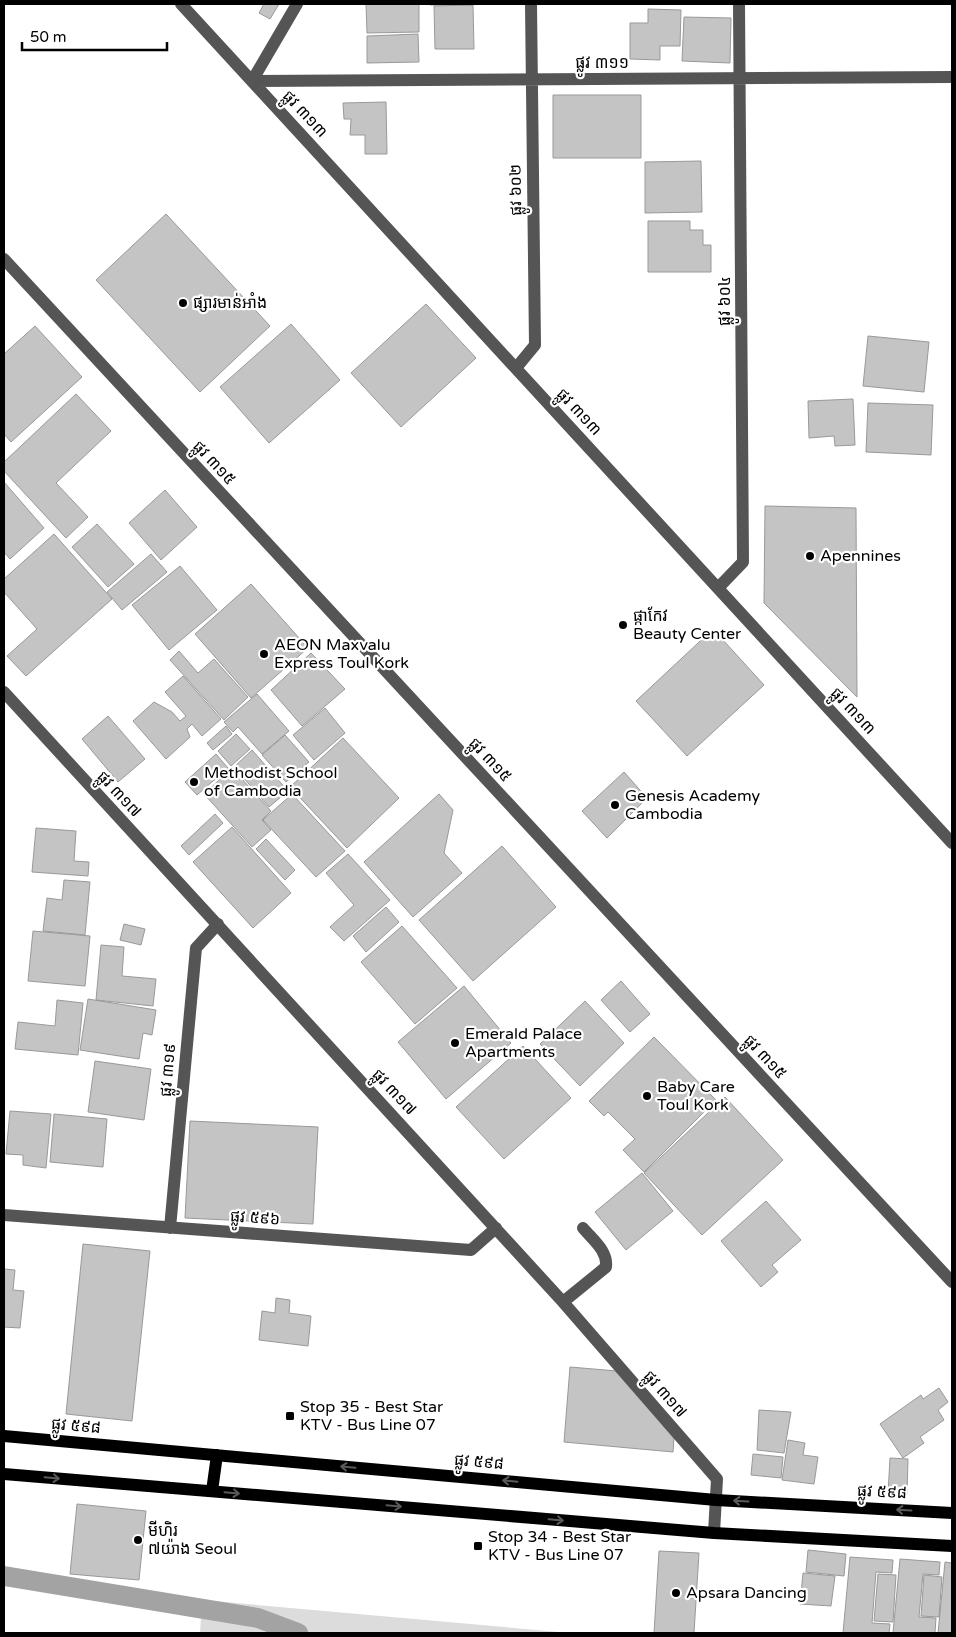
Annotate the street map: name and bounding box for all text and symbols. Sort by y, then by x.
scale bar [22,20,168,52]
text: 50 m [30,28,67,46]
street label: ផ្លូវ ៣១១ [575,53,629,77]
street label: ផ្លូវ ៣១៣ [275,86,332,144]
street label: ផ្លូវ ៦០២ [506,164,530,216]
street label: ផ្លូវ ៦០៤ [715,276,739,326]
place label: ផ្សារមាន់អាំង [193,292,267,313]
marker: ផ្សារមាន់អាំង [177,297,189,309]
street label: ផ្លូវ ៣១៣ [549,384,606,442]
street label: ផ្លូវ ៣១៥ [186,437,240,492]
place label: Apennines [820,546,901,566]
marker: Apennines [804,550,816,562]
place label: ផ្កាកែវ Beauty Center [633,606,742,644]
marker: ផ្កាកែវ Beauty Center [617,619,629,631]
place label: AEON Maxvalu Express Toul Kork [274,635,409,673]
marker: AEON Maxvalu Express Toul Kork [258,648,270,660]
street label: ផ្លូវ ៣១៣ [823,683,880,741]
street label: ផ្លូវ ៣១៥ [462,734,516,789]
place label: Methodist School of Cambodia [204,763,337,801]
street label: ផ្លូវ ៣១៧ [90,767,145,824]
marker: Methodist School of Cambodia [188,776,200,788]
place label: Genesis Academy Cambodia [625,786,760,824]
marker: Genesis Academy Cambodia [609,799,621,811]
place label: Emerald Palace Apartments [465,1024,582,1062]
street label: ផ្លូវ ៣១៥ [737,1031,791,1086]
marker: Emerald Palace Apartments [449,1037,461,1049]
street label: ផ្លូវ ៣១៩ [156,1042,184,1098]
street label: ផ្លូវ ៣១៧ [365,1065,420,1122]
place label: Baby Care Toul Kork [657,1077,735,1115]
marker: Baby Care Toul Kork [641,1090,653,1102]
street label: ផ្លូវ ៥៩៦ [229,1206,281,1233]
street label: ផ្លូវ ៣១៧ [636,1366,691,1424]
place label: Stop 35 - Best Star KTV - Bus Line 07 [300,1397,444,1435]
marker: Stop 35 - Best Star KTV - Bus Line 07 [284,1410,296,1422]
street label: ផ្លូវ ៥៩៨ [50,1414,102,1442]
street label: ផ្លូវ ៥៩៨ [453,1450,505,1478]
one-way arrow [340,1462,356,1472]
one-way arrow [44,1474,60,1483]
one-way arrow [502,1476,518,1486]
street label: ផ្លូវ ៥៩៨ [856,1481,908,1507]
one-way arrow [223,1488,239,1498]
one-way arrow [734,1497,750,1506]
one-way arrow [385,1502,401,1511]
one-way arrow [896,1505,912,1514]
one-way arrow [547,1515,563,1525]
place label: មីហិរ ៧យ៉ាង Seoul [148,1520,237,1559]
place label: Stop 34 - Best Star KTV - Bus Line 07 [488,1527,632,1565]
marker: មីហិរ ៧យ៉ាង Seoul [132,1534,144,1546]
marker: Stop 34 - Best Star KTV - Bus Line 07 [472,1540,484,1552]
place label: Apsara Dancing [686,1583,807,1603]
marker: Apsara Dancing [670,1587,682,1599]

